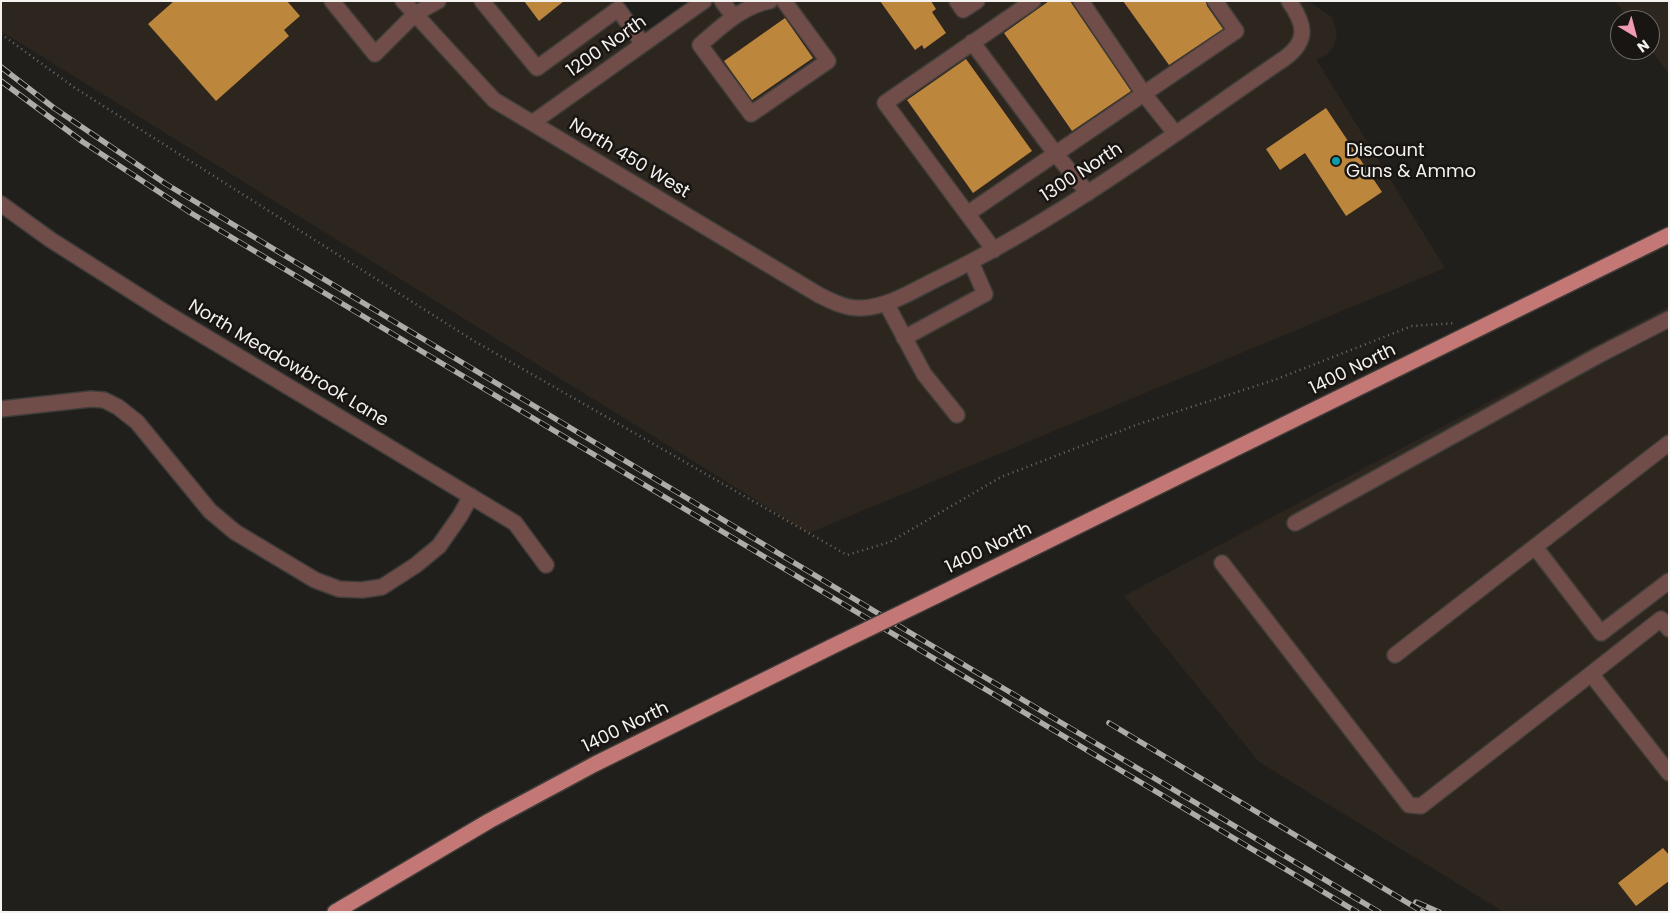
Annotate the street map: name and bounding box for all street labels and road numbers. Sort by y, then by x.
street label: 1200 North [563,12,651,82]
street label: North 450 West [565,114,693,204]
street label: 1300 North [1037,139,1127,207]
street label: North Meadowbrook Lane [184,296,392,432]
street label: 1400 North [1306,340,1400,400]
street label: 1400 North [942,519,1036,579]
street label: 1400 North [579,698,673,758]

